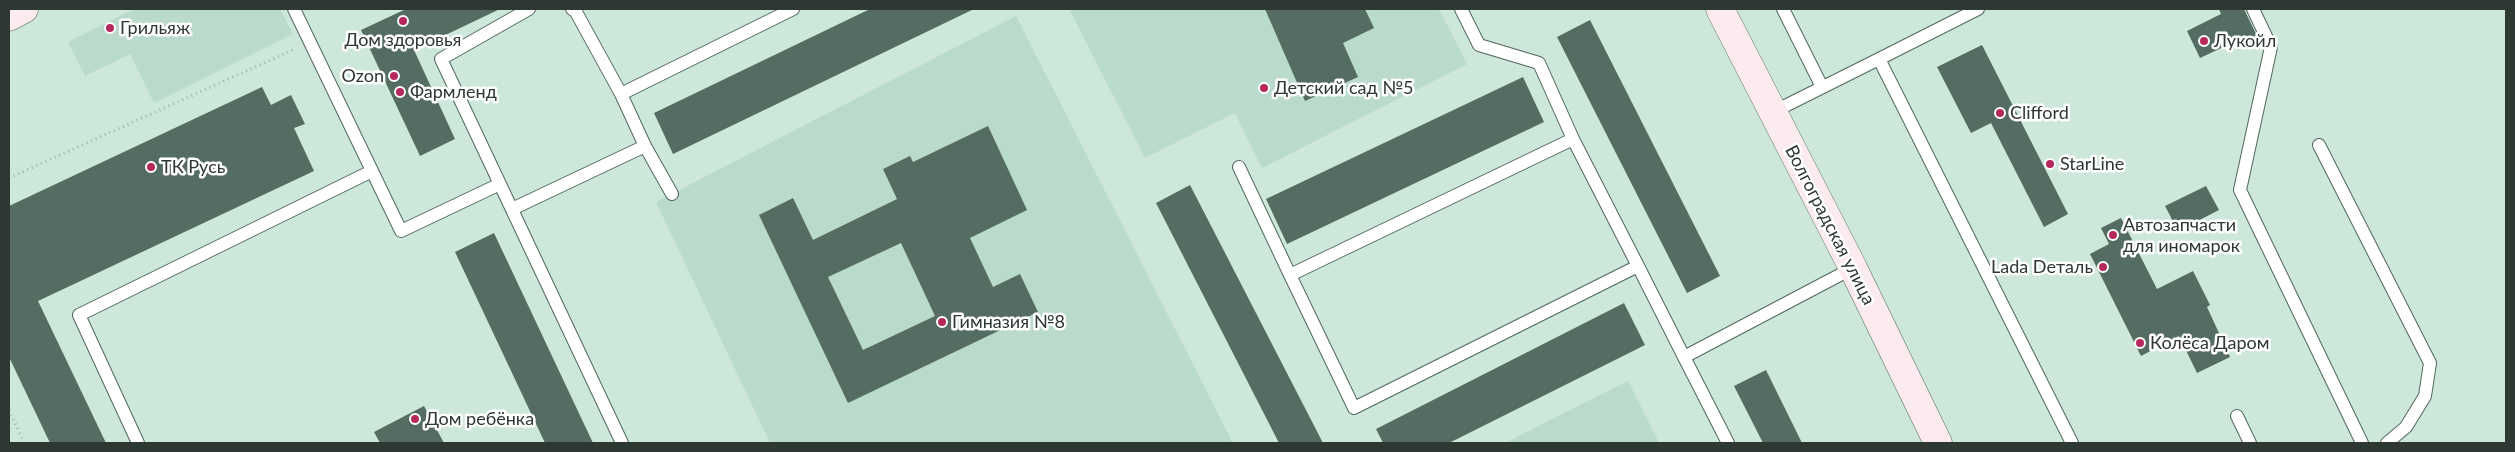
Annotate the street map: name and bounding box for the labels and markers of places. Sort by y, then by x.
marker: Дом здоровья [397,15,409,27]
place label: Грильяж [120,17,190,39]
marker: Грильяж [104,22,116,34]
place label: Дом здоровья [345,29,461,51]
place label: Лукойл [2214,30,2276,52]
marker: Лукойл [2198,35,2210,47]
place label: Ozon [342,65,384,87]
marker: Ozon [388,70,400,82]
place label: Детский сад №5 [1274,77,1413,99]
place label: Фармленд [410,81,497,103]
marker: Детский сад №5 [1258,82,1270,94]
marker: Фармленд [394,86,406,98]
place label: Clifford [2010,102,2069,124]
marker: Clifford [1994,107,2006,119]
place label: StarLine [2060,153,2124,175]
place label: ТК Русь [161,156,225,178]
marker: StarLine [2044,158,2056,170]
marker: ТК Русь [145,161,157,173]
place label: Автозапчасти для иномарок [2123,214,2240,256]
marker: Автозапчасти для иномарок [2107,229,2119,241]
place label: Lada Dеталь [1991,256,2093,278]
marker: Lada Dеталь [2097,261,2109,273]
place label: Гимназия №8 [952,311,1065,333]
marker: Гимназия №8 [936,316,948,328]
place label: Колёса Даром [2150,332,2270,354]
marker: Колёса Даром [2134,337,2146,349]
place label: Дом ребёнка [425,408,534,430]
marker: Дом ребёнка [409,413,421,425]

